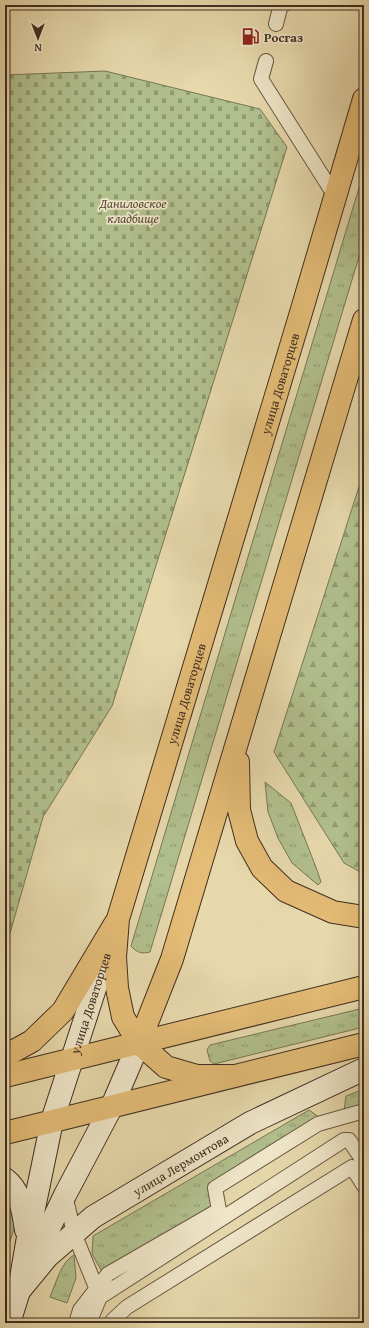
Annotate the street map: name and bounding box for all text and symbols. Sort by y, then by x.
north arrow [18,18,58,58]
fuel station icon: Росгаз [241,27,261,47]
place label: Росгаз [264,28,303,47]
text: N [34,40,42,56]
park label: Даниловское кладбище [98,194,167,228]
street label: улица Доваторцев [255,331,304,438]
street label: улица Доваторцев [162,641,211,748]
street label: улица Доваторцев [65,950,116,1057]
street label: улица Лермонтова [129,1129,233,1202]

